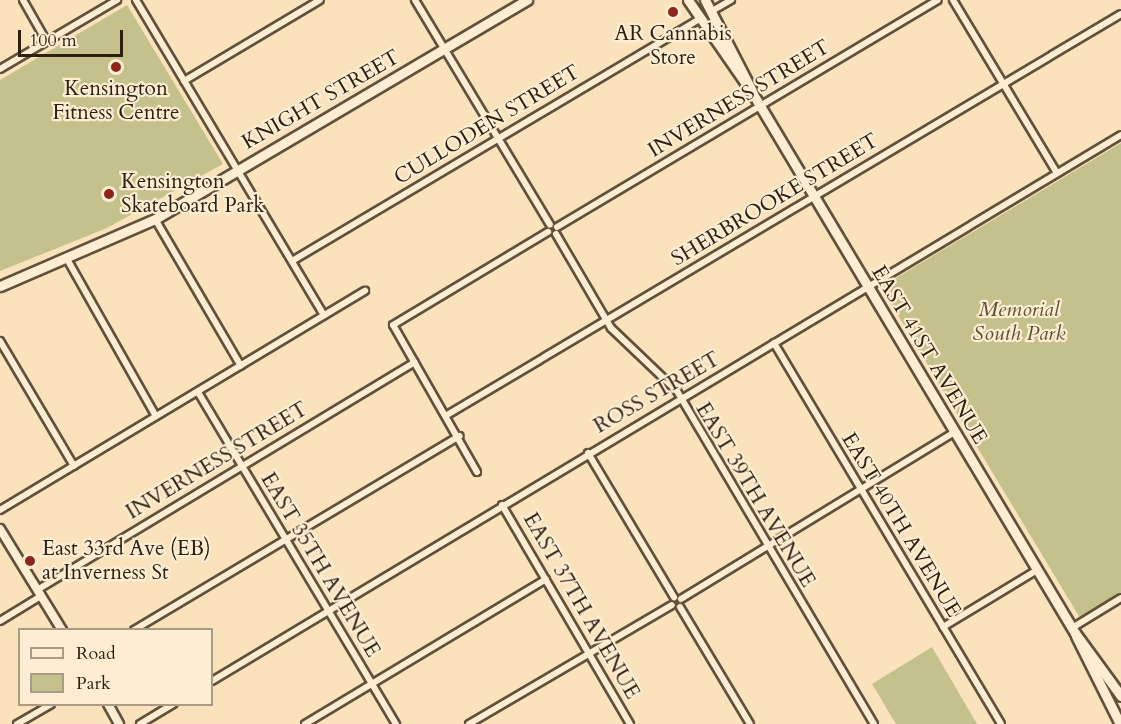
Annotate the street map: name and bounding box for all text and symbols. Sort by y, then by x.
marker: AR Cannabis Store [666,5,680,19]
scale bar [21,18,126,56]
place label: AR Cannabis Store [614,21,732,71]
text: 100 m [29,28,77,53]
street label: INVERNESS STREET [644,35,834,163]
street label: KNIGHT STREET [238,45,404,155]
marker: Kensington Fitness Centre [109,60,123,74]
street label: CULLODEN STREET [390,60,584,190]
place label: Kensington Fitness Centre [52,76,180,126]
street label: SHERBROOKE STREET [667,128,883,272]
place label: Kensington Skateboard Park [121,169,265,219]
marker: Kensington Skateboard Park [102,187,116,201]
street label: EAST 41ST AVENUE [866,261,992,449]
park label: Memorial South Park [972,297,1066,347]
street label: ROSS STREET [590,347,724,439]
street label: INVERNESS STREET [122,397,312,525]
street label: EAST 39TH AVENUE [690,398,820,592]
street label: EAST 40TH AVENUE [836,428,966,622]
street label: EAST 35TH AVENUE [255,468,385,662]
street label: EAST 37TH AVENUE [517,508,645,704]
place label: East 33rd Ave (EB) at Inverness St [42,536,211,586]
marker: East 33rd Ave (EB) at Inverness St [23,554,37,568]
legend [18,628,213,706]
text: Road [76,641,116,666]
text: Park [76,671,111,696]

